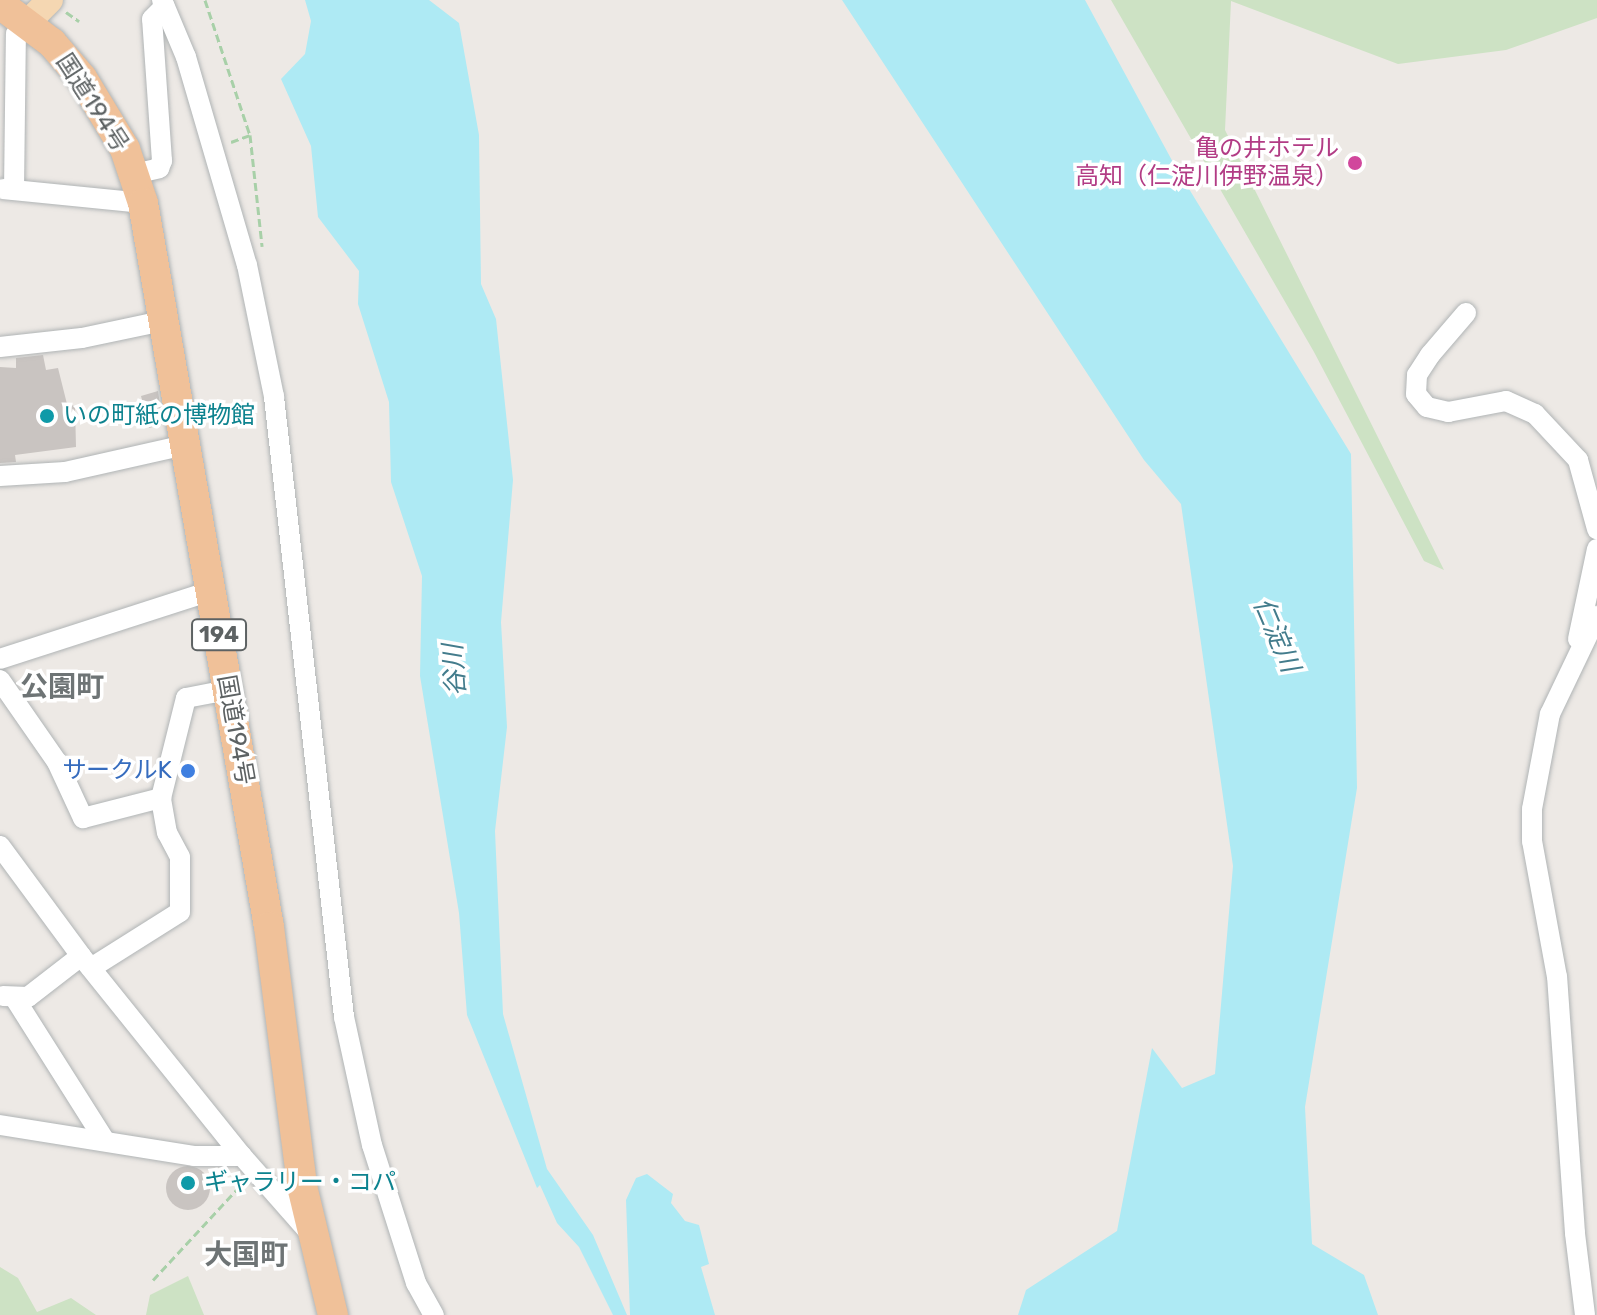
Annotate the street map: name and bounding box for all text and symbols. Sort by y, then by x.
street label: 国道194号 [50,49,134,157]
place label: 亀の井ホテル 高知（仁淀川伊野温泉） [1075,135,1339,191]
marker: 亀の井ホテル 高知（仁淀川伊野温泉） [1346,154,1364,172]
place label: いの町紙の博物館 [63,402,255,430]
marker: いの町紙の博物館 [38,407,56,425]
water label: 仁淀川 [1246,593,1306,677]
road number: 194 [191,617,247,653]
water label: 谷川 [438,643,472,697]
district label: 公園町 [20,670,104,704]
street label: 国道194号 [211,673,259,787]
place label: サークルK [62,757,172,785]
marker: サークルK [179,762,197,780]
place label: ギャラリー・コパ [204,1169,396,1197]
marker: ギャラリー・コパ [179,1174,197,1192]
district label: 大国町 [204,1238,288,1272]

